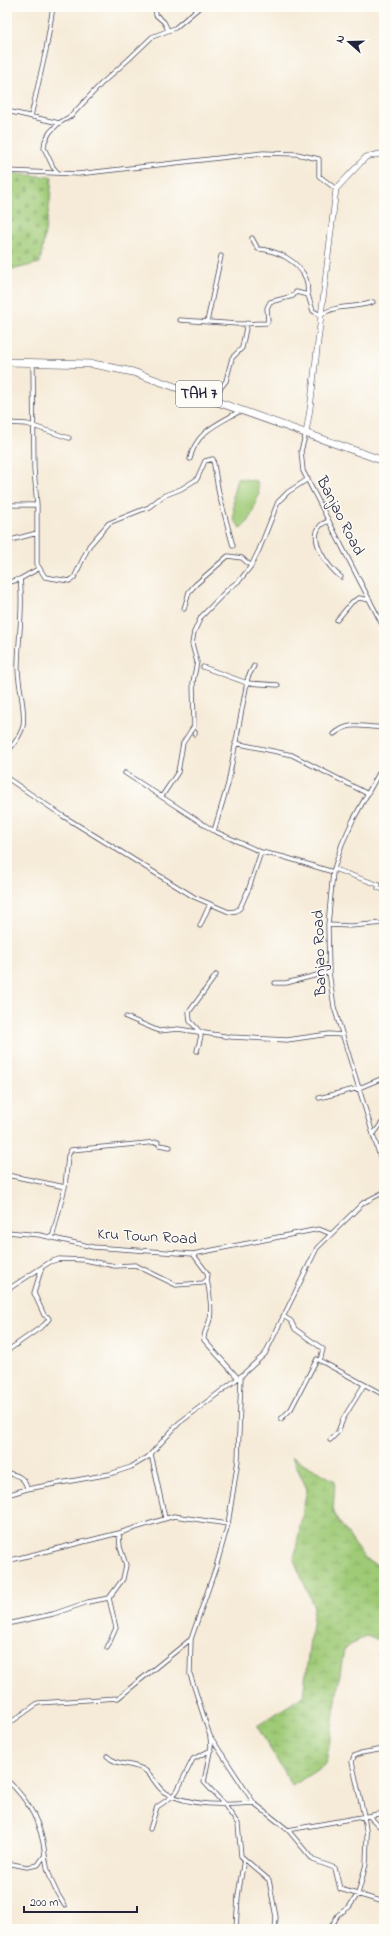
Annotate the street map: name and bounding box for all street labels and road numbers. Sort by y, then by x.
road number: TAH 7 [176,381,222,407]
street label: Banjao Road [309,471,370,560]
street label: Banjao Road [307,909,334,998]
street label: Kru Town Road [97,1222,197,1252]

